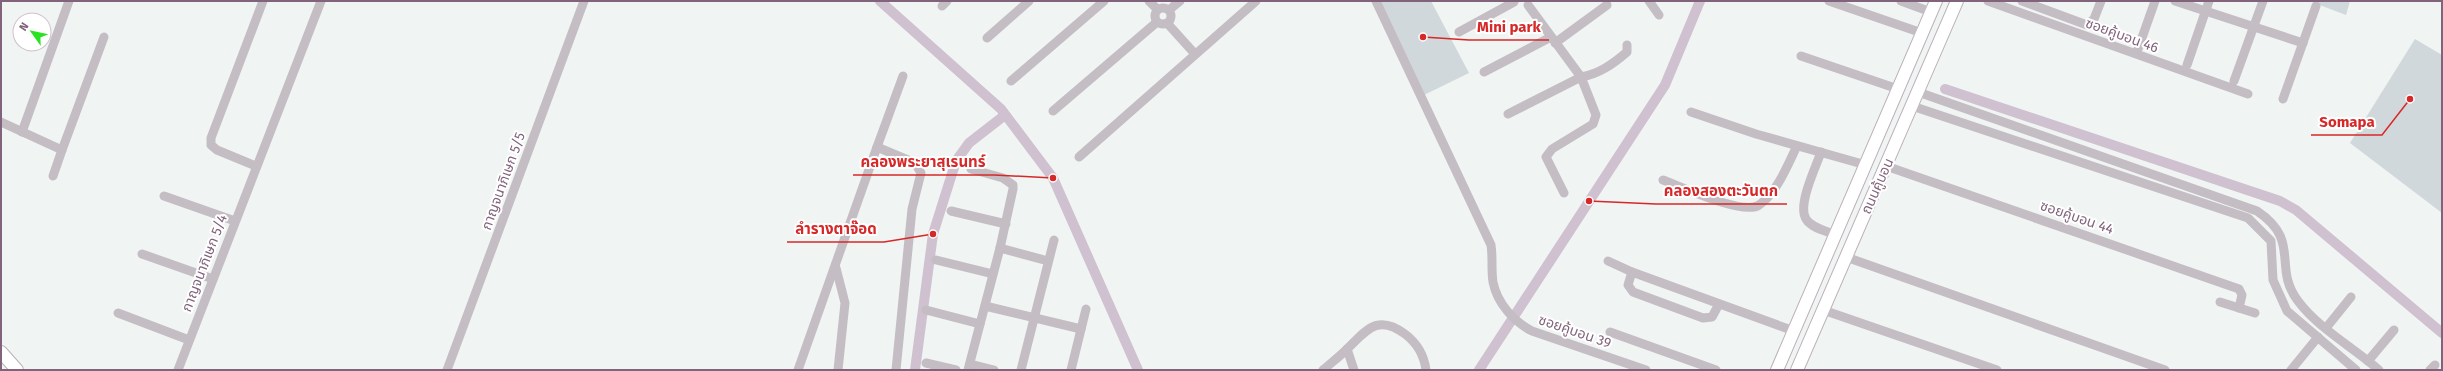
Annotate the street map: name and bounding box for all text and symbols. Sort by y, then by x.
north arrow [12,12,52,52]
callout: Mini park [1469,13,1549,40]
street label: ซอยคู้บอน 46 [2083,14,2161,57]
text: Mini park [1477,18,1542,36]
text: N [17,20,31,33]
callout: Somapa [2311,108,2382,135]
text: Somapa [2319,113,2375,131]
street label: กาญจนาภิเษก 5/5 [478,130,529,232]
callout: คลองพระยาสุเรนทร์ [853,148,994,175]
text: คลองพระยาสุเรนทร์ [860,153,986,171]
street label: ถนนคู้บอน [1858,156,1897,217]
callout: คลองสองตะวันตก [1656,177,1787,204]
text: คลองสองตะวันตก [1664,182,1778,200]
street label: ซอยคู้บอน 44 [2038,197,2116,238]
street label: กาญจนาภิเษก 5/4 [178,212,231,314]
callout: ลำรางตาจ๊อด [787,215,884,242]
text: ลำรางตาจ๊อด [795,220,877,238]
street label: ซอยคู้บอน 39 [1536,311,1613,352]

